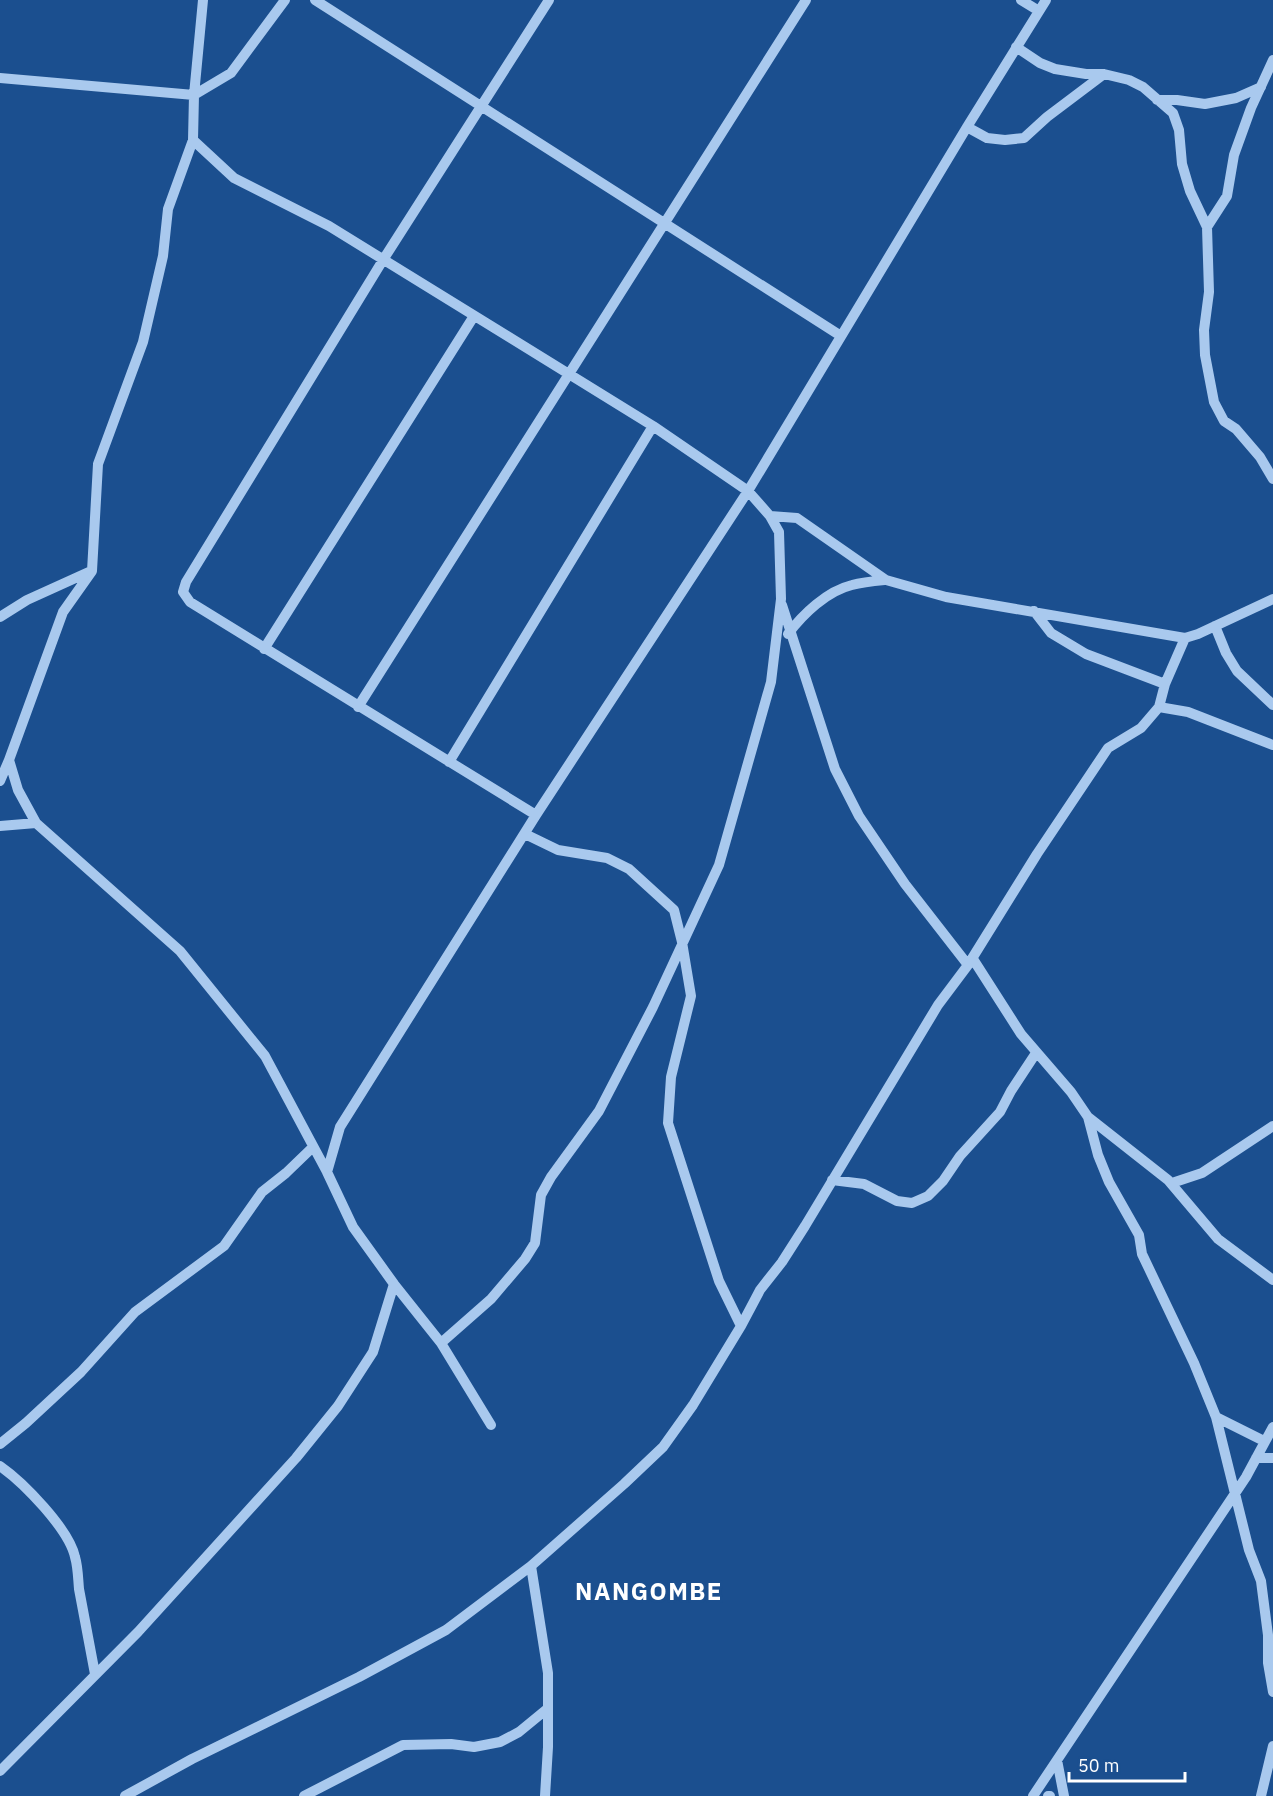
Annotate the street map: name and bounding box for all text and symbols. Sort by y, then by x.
district label: NANGOMBE [575,1575,723,1607]
scale bar [1069,1745,1184,1783]
text: 50 m [1078,1754,1120,1777]

